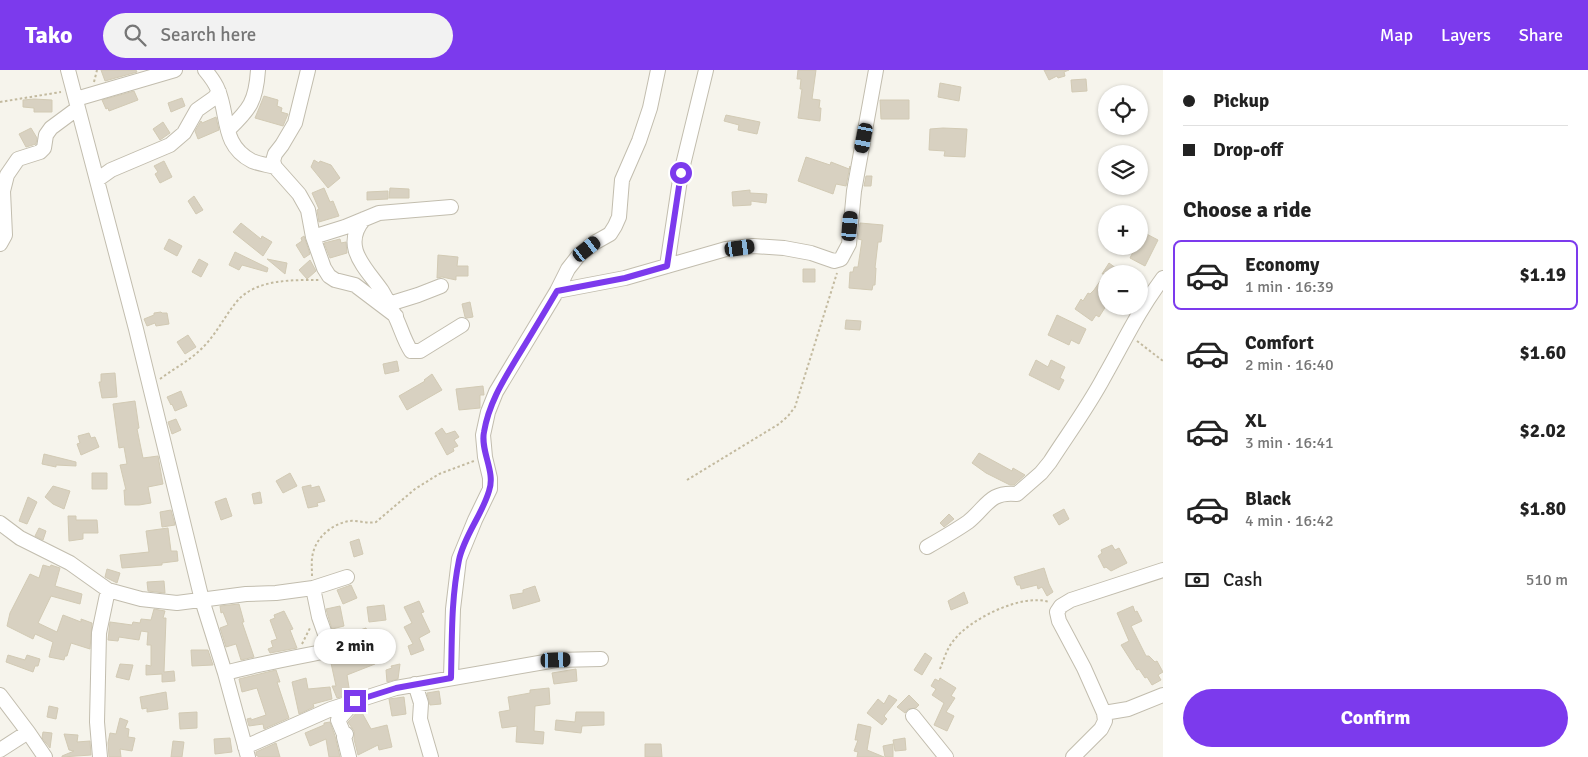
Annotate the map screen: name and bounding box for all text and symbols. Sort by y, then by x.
search box [103,13,453,58]
text: Tako [25,20,73,50]
icon: search [121,21,149,49]
text: Search here [161,23,256,47]
text: Map [1380,24,1413,46]
text: Layers [1441,24,1491,46]
text: Share [1519,24,1563,46]
map controls [1098,85,1148,315]
button: locate [1098,85,1148,135]
text: Pickup [1213,89,1269,113]
car [853,122,874,154]
text: Drop-off [1213,138,1283,162]
button: layers [1098,145,1148,195]
route start [670,162,692,184]
text: Choose a ride [1183,196,1311,223]
button: + [1098,205,1148,255]
car [841,210,858,242]
car [570,234,603,264]
car [724,238,755,258]
icon: car [1185,253,1230,298]
text: Economy [1245,253,1319,277]
text: $1.19 [1520,263,1566,287]
button: − [1098,265,1148,315]
text: 1 min · 16:39 [1245,277,1334,297]
icon: car [1185,331,1230,376]
text: Comfort [1245,331,1314,355]
text: $1.60 [1520,341,1566,365]
text: 2 min · 16:40 [1245,355,1334,375]
icon: car [1185,409,1230,454]
text: XL [1245,409,1267,433]
text: $2.02 [1520,419,1566,443]
text: 3 min · 16:41 [1245,433,1334,453]
icon: car [1185,487,1230,532]
text: Black [1245,487,1291,511]
text: $1.80 [1520,497,1566,521]
text: 4 min · 16:42 [1245,511,1334,531]
icon: cash [1183,566,1211,594]
text: Cash [1223,568,1263,592]
text: 510 m [1526,570,1568,590]
callout: 2 min [314,628,396,664]
text: 2 min [336,636,374,656]
car [540,652,571,668]
button: Confirm [1183,689,1568,747]
route end [344,690,366,712]

